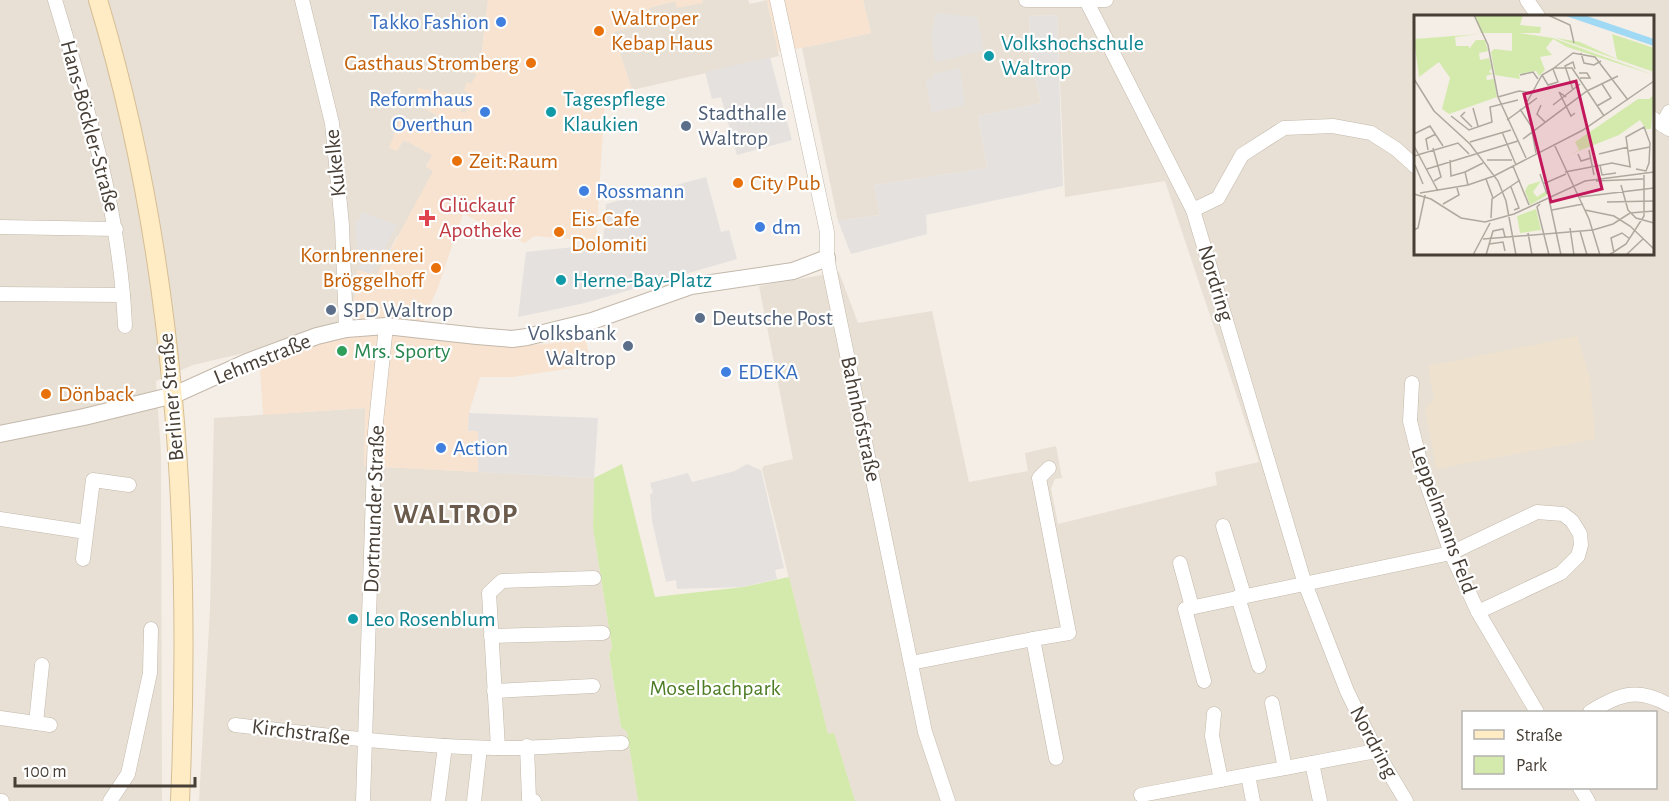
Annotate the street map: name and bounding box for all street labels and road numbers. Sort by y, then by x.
street label: Hans-Böckler-Straße [57,38,123,214]
street label: Kukelke [321,128,349,198]
street label: Nordring [1194,242,1238,324]
street label: Lehmstraße [210,330,314,388]
street label: Berliner Straße [154,332,188,462]
street label: Bahnhofstraße [837,354,885,484]
street label: Dortmunder Straße [360,425,388,593]
street label: Leppelmanns Feld [1407,444,1481,596]
street label: Nordring [1346,702,1402,782]
street label: Kirchstraße [251,715,351,749]

